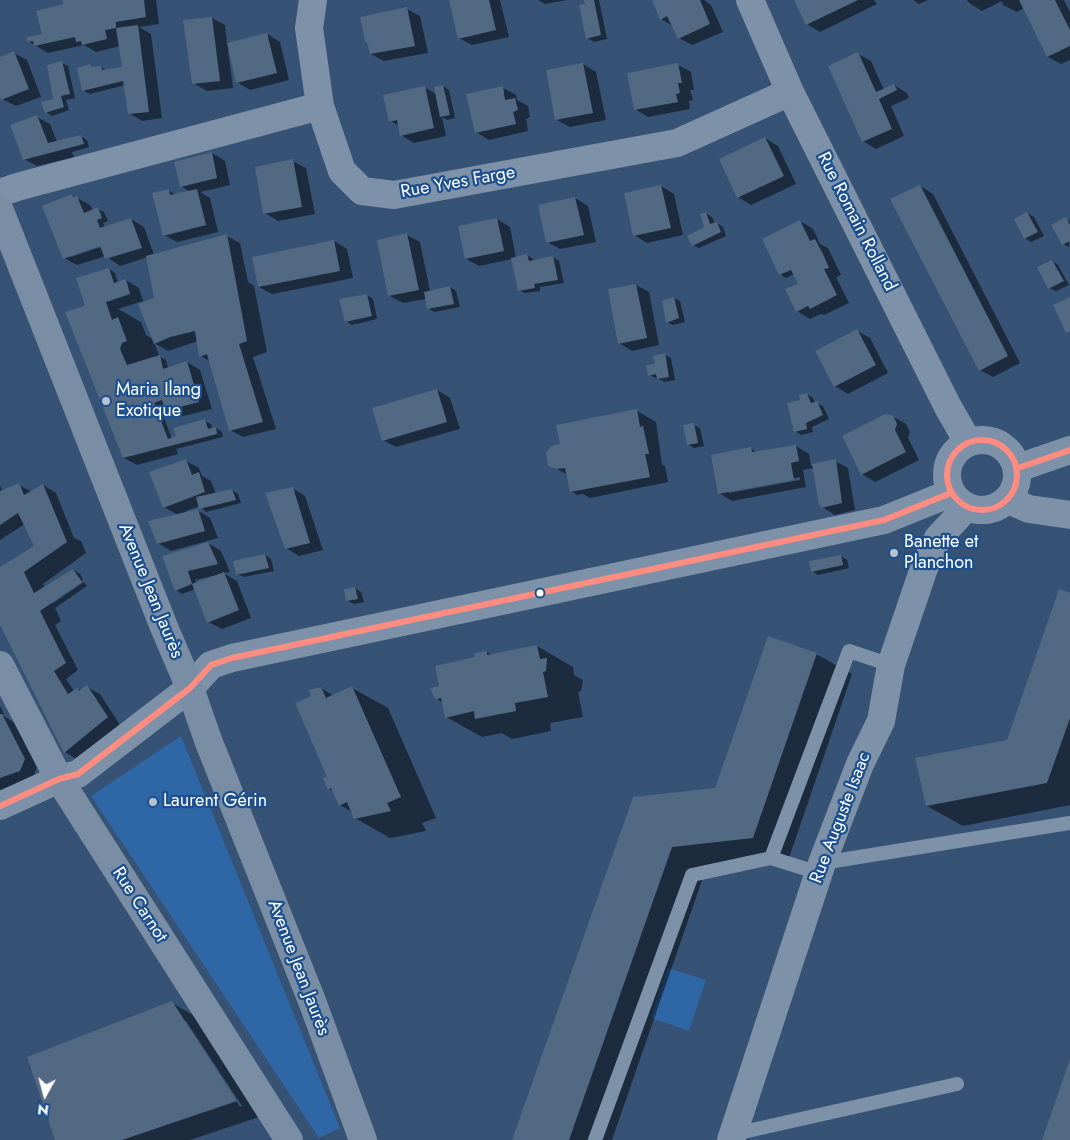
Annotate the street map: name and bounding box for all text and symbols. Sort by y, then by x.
street label: Rue Romain Rolland [812,149,900,295]
street label: Rue Yves Farge [399,162,517,204]
place label: Maria Ilang Exotique [116,380,201,422]
marker: Maria Ilang Exotique [100,395,112,407]
street label: Avenue Jean Jaurès [113,520,187,662]
place label: Banette et Planchon [904,532,978,574]
marker: Banette et Planchon [888,547,900,559]
unlabelled marker [535,588,545,598]
street label: Rue Auguste Isaac [806,749,876,887]
place label: Laurent Gérin [163,791,267,813]
marker: Laurent Gérin [147,796,159,808]
street label: Rue Carnot [107,863,171,947]
street label: Avenue Jean Jaurès [262,897,334,1039]
north arrow [20,1070,70,1120]
text: N [36,1099,50,1120]

